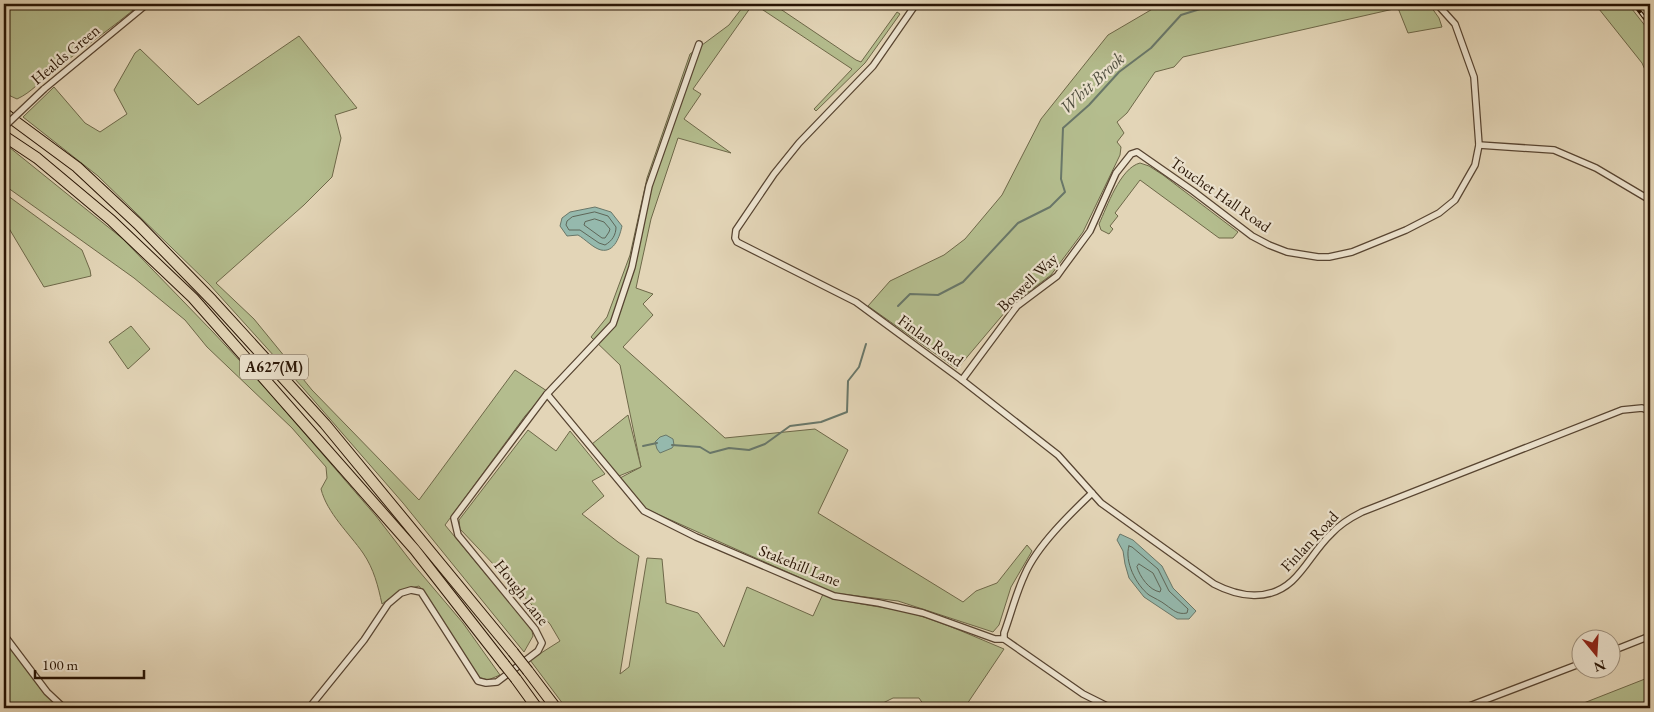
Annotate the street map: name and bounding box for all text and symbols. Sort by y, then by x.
street label: Healds Green [27,19,105,89]
water label: Whit Brook [1054,47,1129,119]
street label: Touchet Hall Road [1166,152,1276,237]
street label: Boswell Way [993,248,1063,316]
street label: Finlan Road [894,310,968,372]
road number: A627(M) [240,354,308,380]
street label: Finlan Road [1276,506,1344,576]
street label: Stakehill Lane [756,540,844,591]
street label: Hough Lane [489,555,554,630]
north arrow [1572,630,1622,680]
scale bar [35,647,144,679]
text: 100 m [42,655,79,674]
text: N [1591,656,1608,677]

